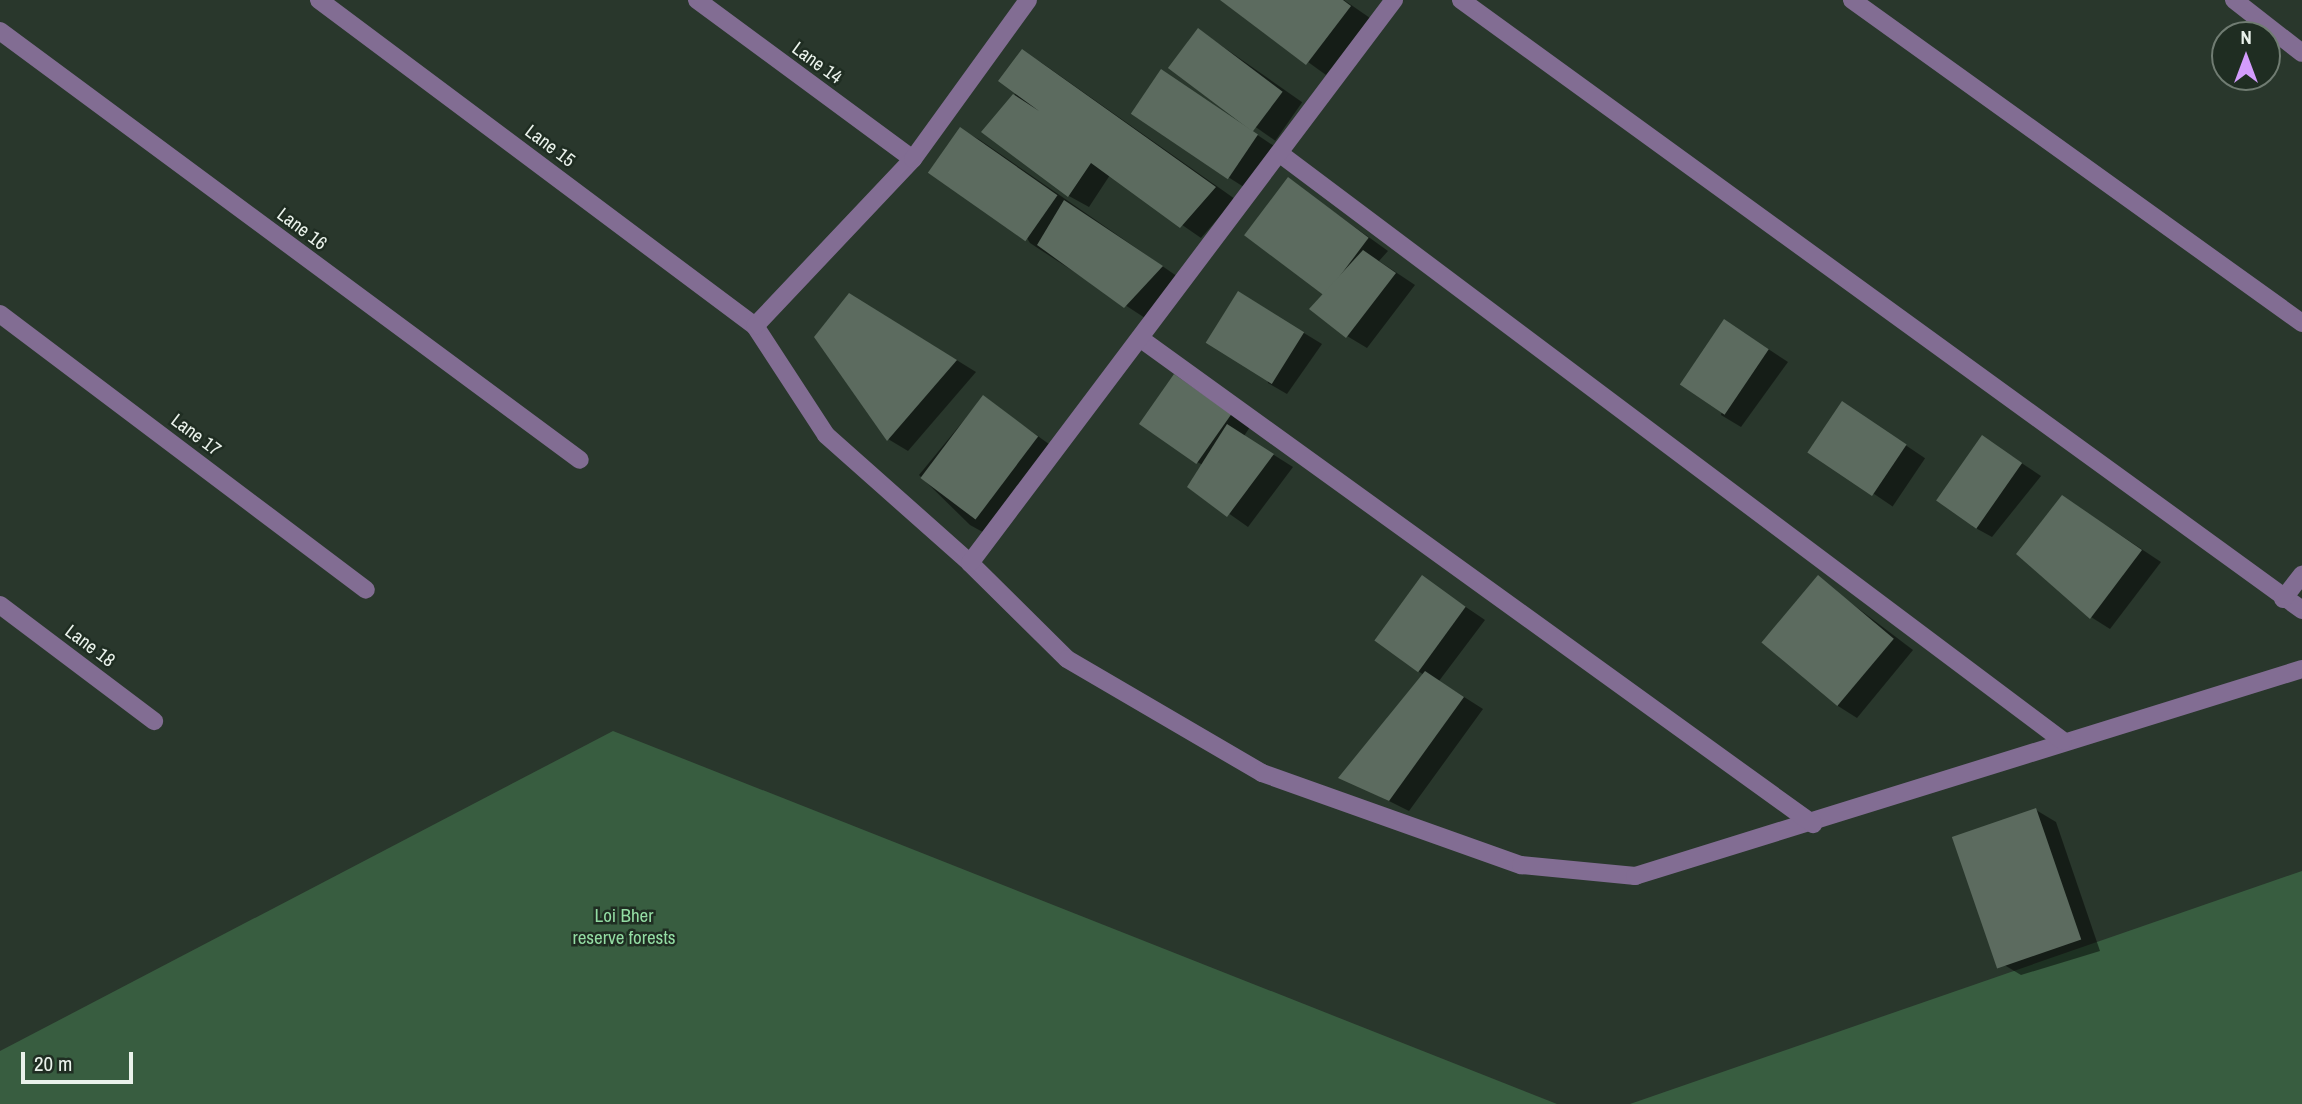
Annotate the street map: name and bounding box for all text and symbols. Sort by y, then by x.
north arrow [2211,21,2281,91]
text: N [2240,24,2252,50]
street label: Lane 14 [788,37,846,89]
street label: Lane 15 [521,120,579,172]
street label: Lane 16 [273,203,331,255]
street label: Lane 17 [167,409,225,461]
street label: Lane 18 [61,620,119,672]
park label: Loi Bher reserve forests [572,905,676,949]
scale bar [24,1038,136,1082]
text: 20 m [34,1049,72,1078]

